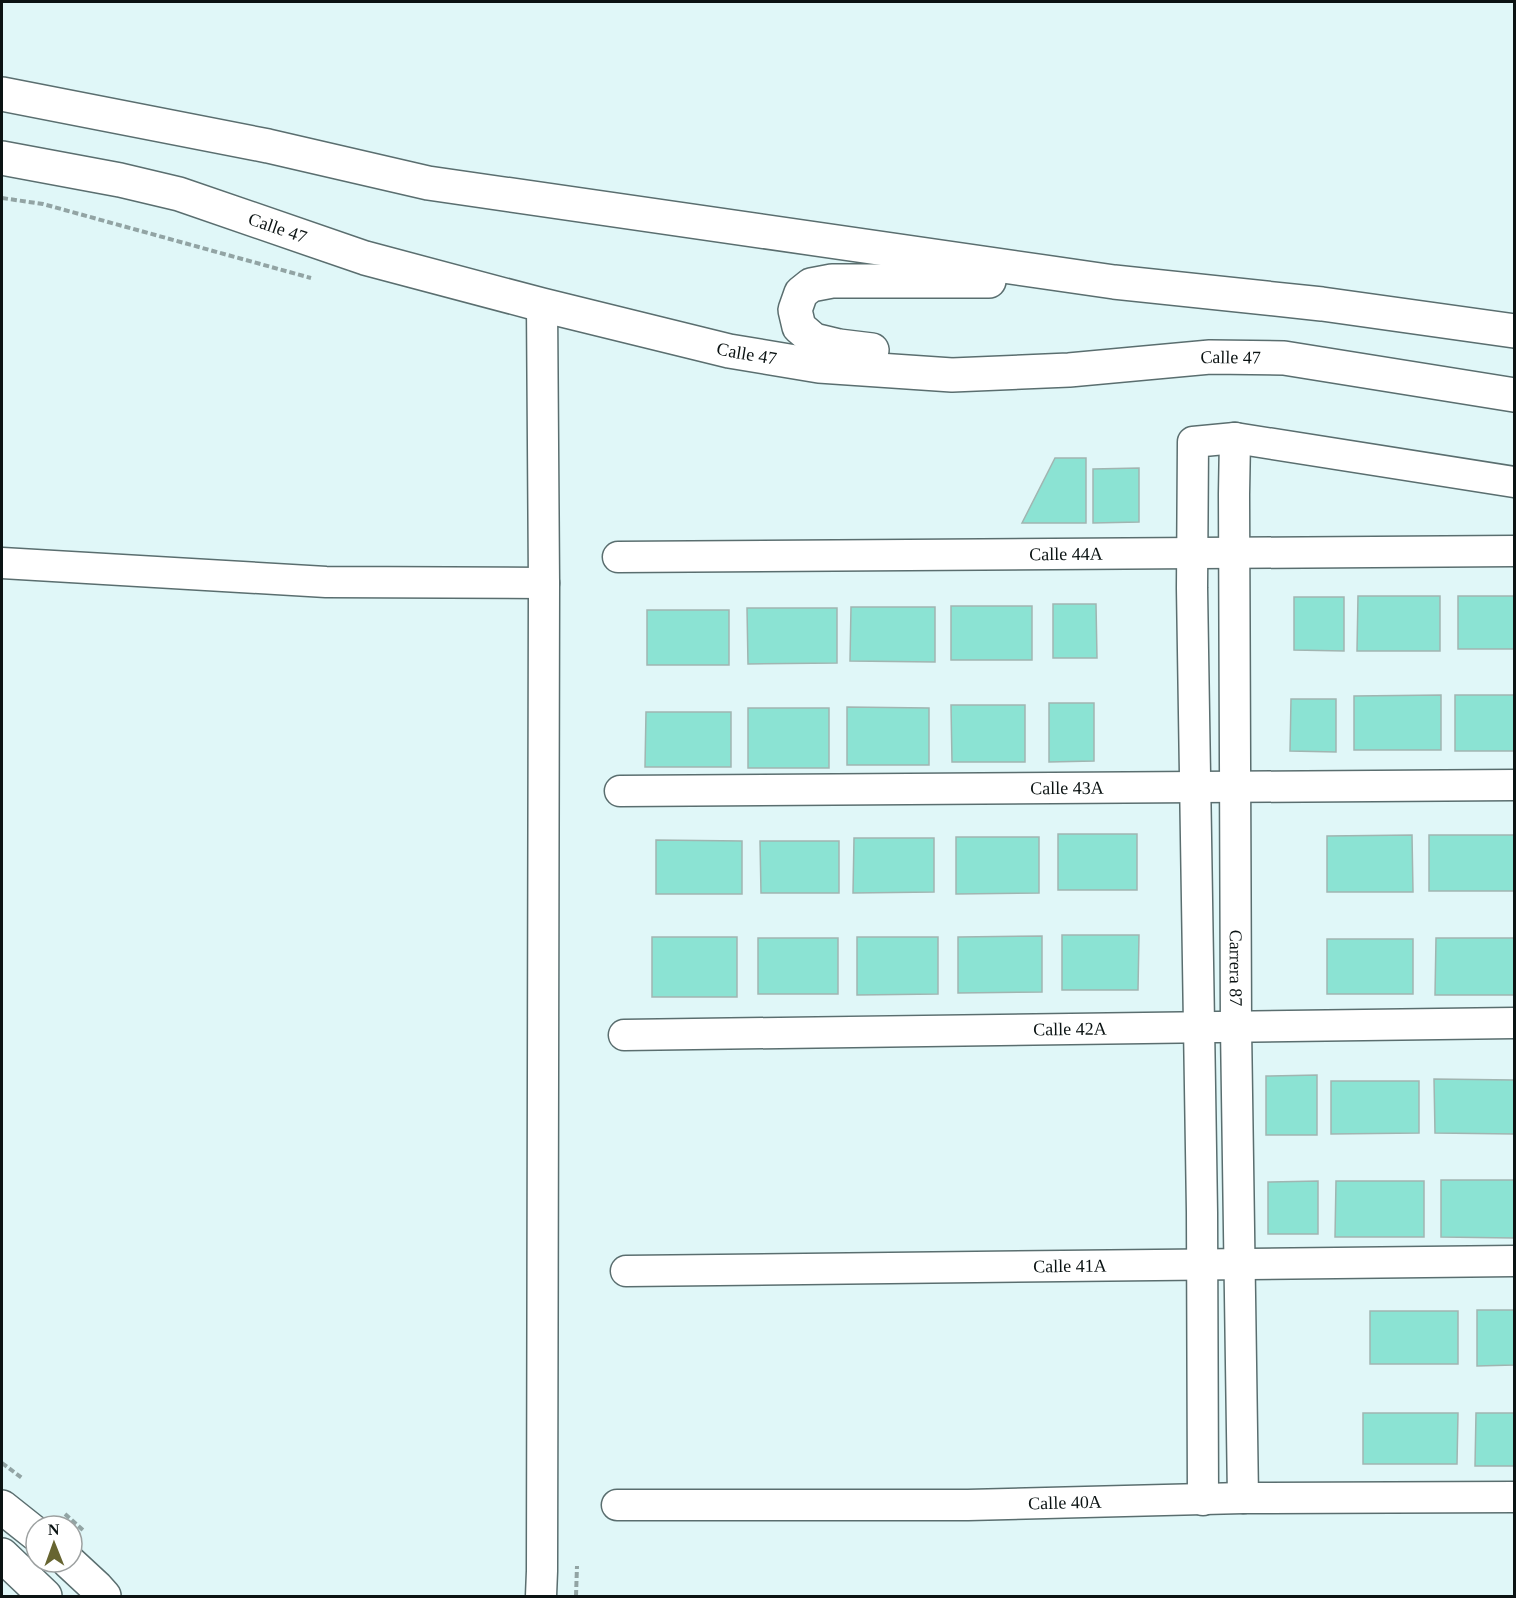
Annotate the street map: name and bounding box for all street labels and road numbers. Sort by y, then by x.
street label: Calle 47 [246,209,310,247]
street label: Calle 47 [715,338,778,369]
street label: Calle 47 [1200,347,1261,368]
street label: Calle 44A [1029,544,1103,564]
street label: Calle 43A [1030,778,1104,798]
street label: Carrera 87 [1226,930,1246,1006]
street label: Calle 42A [1033,1018,1107,1039]
street label: Calle 41A [1033,1256,1107,1276]
street label: Calle 40A [1028,1492,1102,1513]

